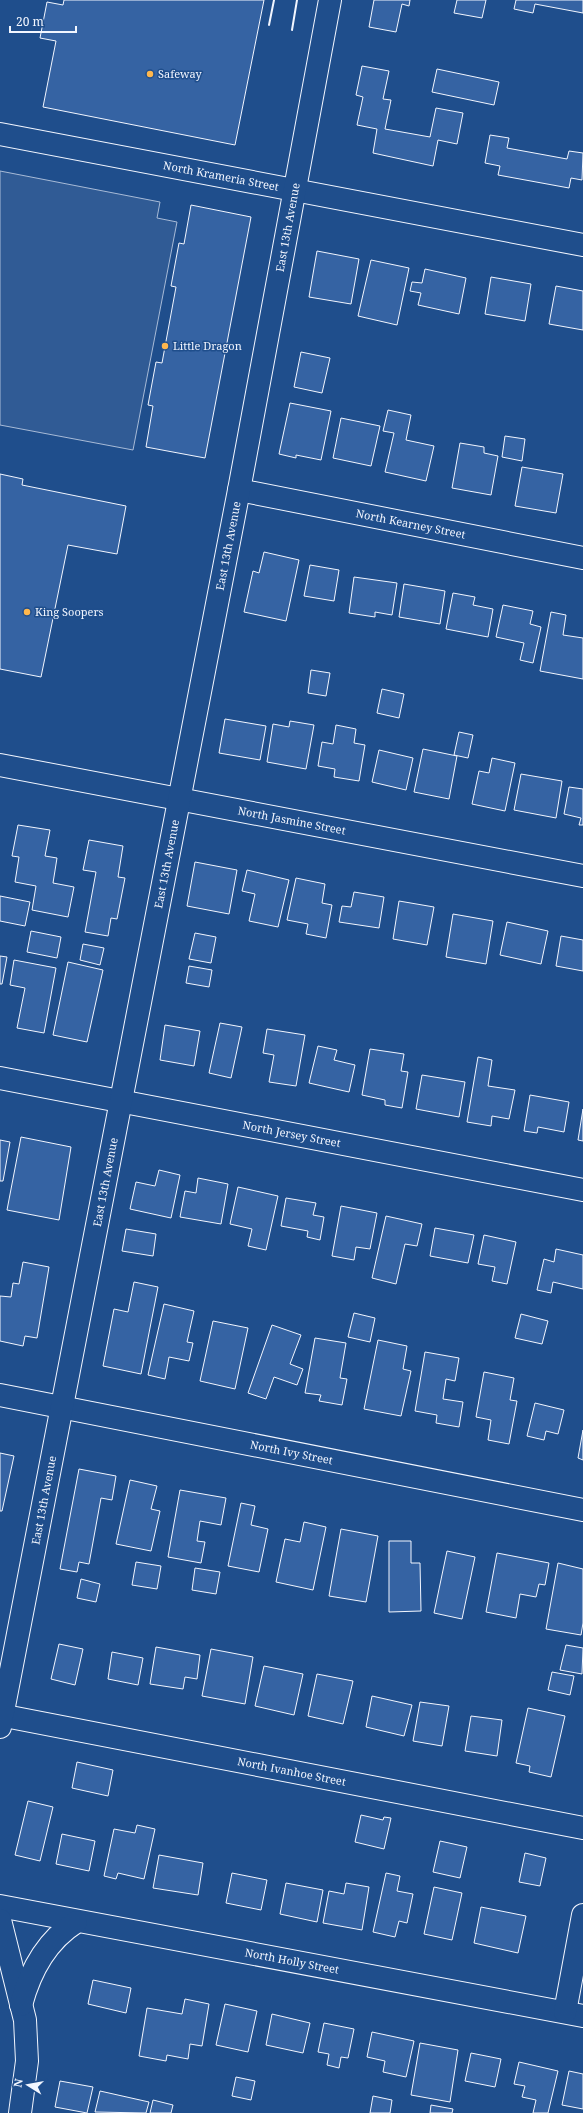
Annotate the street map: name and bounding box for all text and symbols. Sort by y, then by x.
scale bar [10,8,76,34]
text: 20 m [16,13,44,30]
place label: Safeway [158,66,203,81]
marker: Safeway [145,69,155,79]
street label: North Krameria Street [162,157,280,194]
street label: East 13th Avenue [272,181,303,273]
place label: Little Dragon [173,338,242,353]
marker: Little Dragon [160,341,170,351]
street label: East 13th Avenue [212,500,244,591]
street label: North Kearney Street [355,505,467,542]
place label: King Soopers [35,604,104,619]
marker: King Soopers [22,607,32,617]
street label: North Jasmine Street [237,802,347,838]
street label: East 13th Avenue [150,818,182,910]
street label: North Jersey Street [242,1117,342,1150]
street label: East 13th Avenue [89,1136,121,1228]
street label: North Ivy Street [249,1437,334,1467]
street label: East 13th Avenue [27,1454,59,1546]
street label: North Ivanhoe Street [236,1753,347,1789]
street label: North Holly Street [244,1944,340,1977]
north arrow [8,2065,48,2105]
text: N [10,2077,26,2089]

